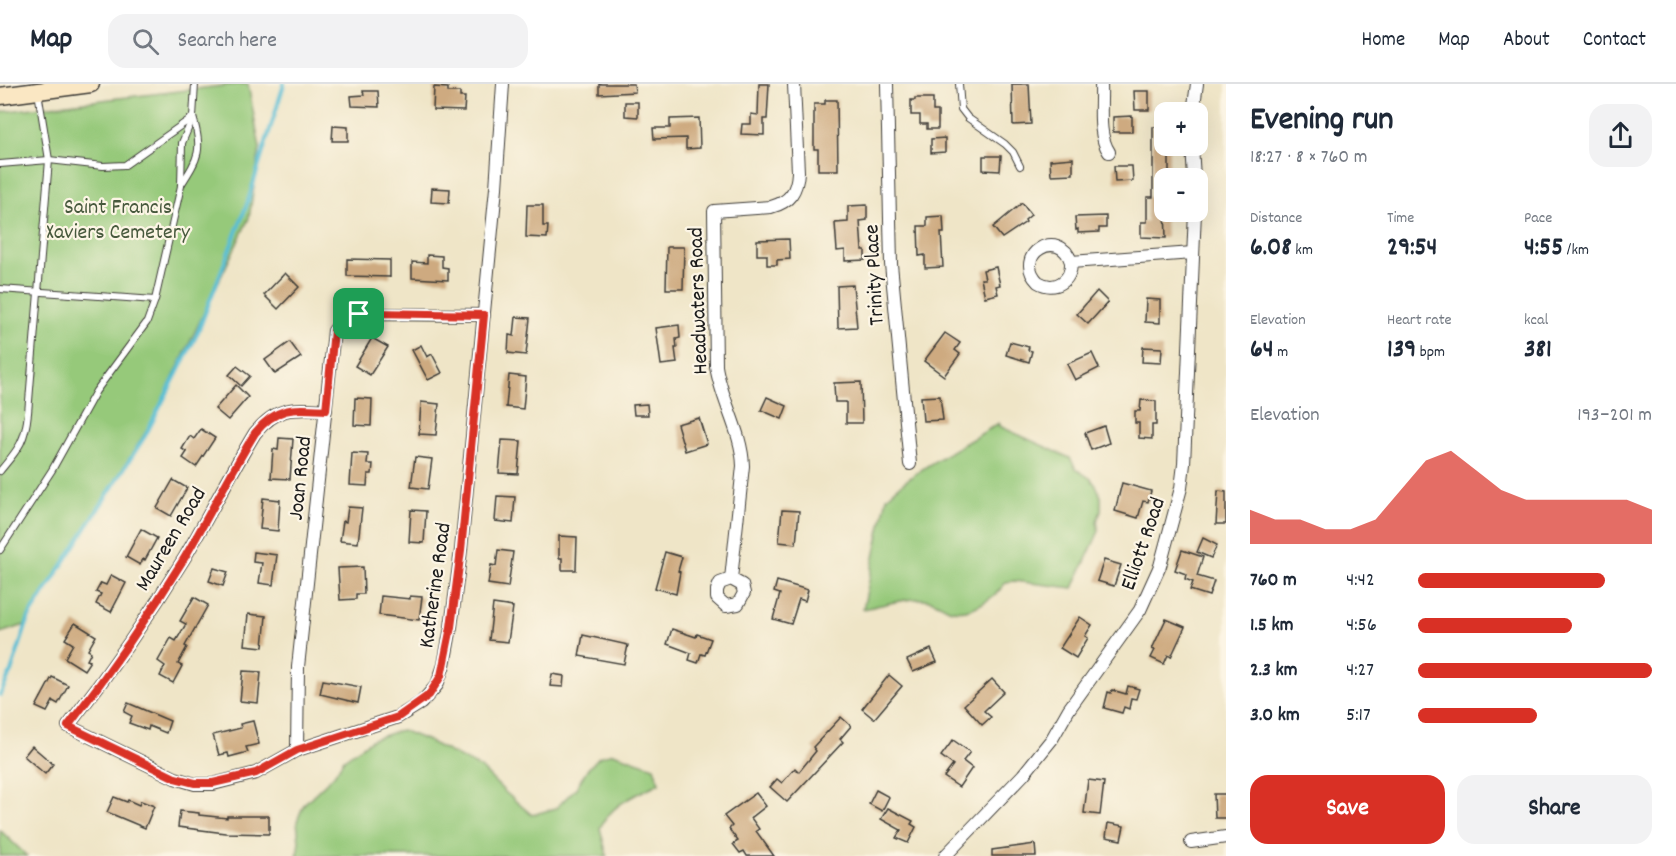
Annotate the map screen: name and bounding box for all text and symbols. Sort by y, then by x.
search box [108,14,528,68]
text: Map [30,21,72,61]
icon: search [129,25,162,58]
text: Search here [177,26,277,57]
text: Home [1361,26,1405,56]
text: Map [1438,26,1470,56]
text: About [1503,26,1550,56]
text: Contact [1583,26,1646,56]
text: Evening run [1250,98,1394,145]
map controls [1154,102,1208,222]
button: + [1154,102,1208,156]
button: share [1589,104,1652,167]
text: 18:27 · 8 × 760 m [1250,144,1368,172]
button: − [1154,168,1208,222]
park label: Saint Francis Xaviers Cemetery [46,193,191,249]
text: Distance [1250,207,1302,230]
text: Time [1387,207,1414,230]
text: Pace [1524,207,1552,230]
street label: Trinity Place [857,223,894,326]
street label: Headwaters Road [681,227,718,375]
text: 6.08 [1250,230,1292,267]
text: 29:54 [1387,230,1437,267]
text: 4:55 [1524,230,1563,267]
text: km [1292,239,1313,262]
text: /km [1563,239,1589,262]
pin [333,288,384,339]
icon: arrive [342,297,375,330]
text: Elevation [1250,309,1306,332]
text: Heart rate [1387,309,1452,332]
text: kcal [1524,309,1548,332]
text: 64 [1250,332,1274,369]
text: 139 [1387,332,1416,369]
text: 381 [1524,332,1552,369]
text: m [1274,341,1288,364]
text: bpm [1416,341,1445,364]
text: Elevation [1250,402,1320,430]
text: 193–201 m [1577,402,1652,430]
street label: Joan Road [282,435,321,522]
street label: Maureen Road [129,482,215,598]
street label: Elliott Road [1114,493,1175,595]
street label: Katherine Road [412,521,461,650]
text: 760 m [1250,567,1297,595]
text: 4:42 [1346,567,1375,595]
text: 1.5 km [1250,612,1293,640]
text: 4:56 [1346,612,1377,640]
text: 2.3 km [1250,657,1297,685]
text: 4:27 [1346,657,1374,685]
text: 3.0 km [1250,702,1300,730]
text: 5:17 [1346,702,1371,730]
button: Save [1250,775,1445,844]
button: Share [1457,775,1652,844]

